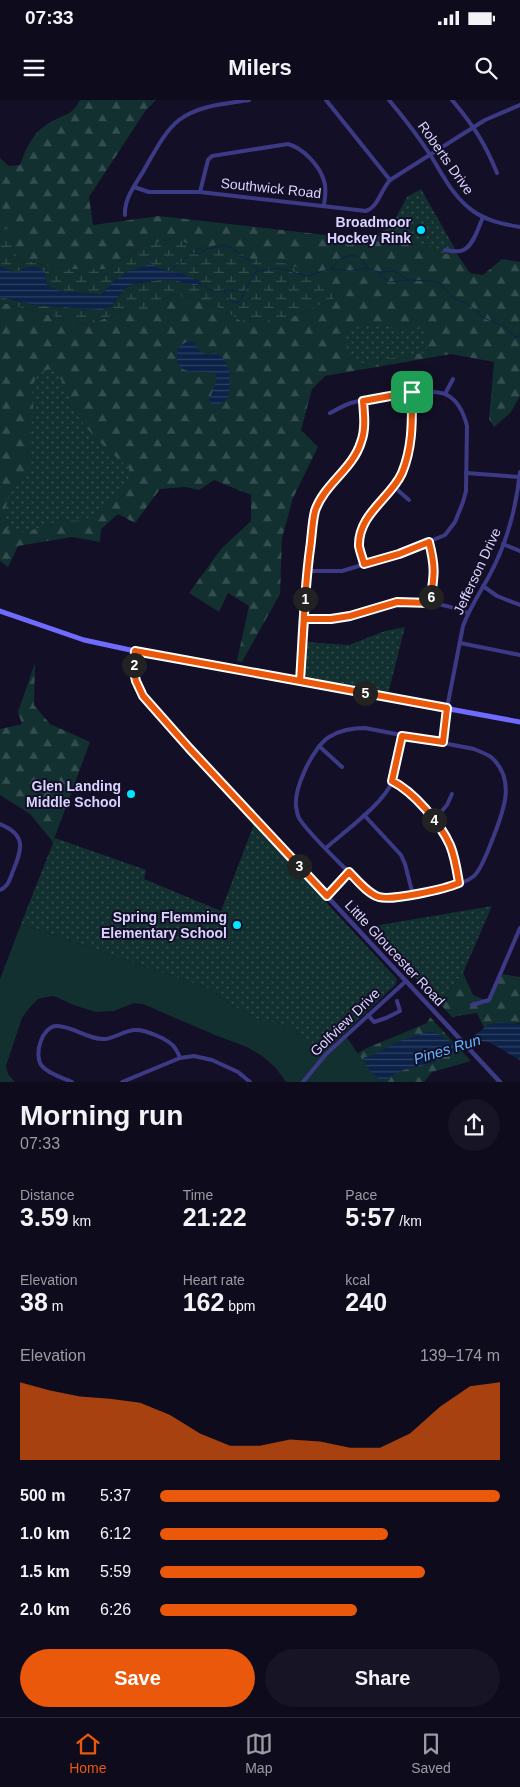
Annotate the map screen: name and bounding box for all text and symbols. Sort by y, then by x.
text: 07:33 [25,7,74,28]
icon: menu [20,54,48,82]
icon: search [472,54,500,82]
text: Milers [228,55,292,80]
street label: Roberts Drive [415,118,477,198]
street label: Southwick Road [220,175,322,201]
place label: Broadmoor Hockey Rink [327,214,412,246]
marker: Broadmoor Hockey Rink [415,224,427,236]
pin [391,371,433,413]
icon: arrive [398,378,426,406]
street label: Jefferson Drive [450,525,504,617]
pin: 6 [418,584,444,610]
pin: 1 [292,586,318,612]
text: 6 [428,589,435,605]
text: 1 [302,591,309,607]
pin: 2 [122,652,146,678]
text: 2 [131,657,138,673]
pin: 5 [352,680,378,706]
text: 5 [362,685,369,701]
place label: Glen Landing Middle School [26,778,121,810]
marker: Glen Landing Middle School [125,788,137,800]
pin: 4 [422,808,446,832]
text: 4 [431,812,438,828]
pin: 3 [286,854,312,878]
text: 3 [296,858,303,874]
street label: Little Gloucester Road [342,897,448,1009]
place label: Spring Flemming Elementary School [101,909,227,941]
marker: Spring Flemming Elementary School [231,919,243,931]
street label: Golfview Drive [307,985,383,1059]
water label: Pines Run [411,1031,483,1067]
button: share [448,1099,500,1151]
text: Morning run [20,1100,183,1131]
text: 07:33 [20,1135,60,1152]
text: Distance [20,1187,74,1203]
text: Time [183,1187,213,1203]
text: Pace [345,1187,377,1203]
text: 3.59 [20,1203,69,1231]
text: 21:22 [183,1203,247,1231]
text: 5:57 [345,1203,395,1231]
text: km [69,1213,91,1229]
text: /km [395,1213,422,1229]
text: Elevation [20,1272,78,1288]
text: Heart rate [183,1272,245,1288]
text: kcal [345,1272,370,1288]
text: 38 [20,1288,48,1316]
text: 162 [183,1288,224,1316]
text: 240 [345,1288,387,1316]
text: m [48,1298,63,1314]
text: bpm [224,1298,256,1314]
text: Elevation [20,1347,86,1364]
text: 139–174 m [420,1347,500,1364]
text: 500 m [20,1487,65,1504]
text: 5:37 [100,1487,131,1504]
text: 1.0 km [20,1525,70,1542]
text: 6:12 [100,1525,131,1542]
text: 1.5 km [20,1563,70,1580]
text: 5:59 [100,1563,131,1580]
text: 2.0 km [20,1601,70,1618]
text: 6:26 [100,1601,131,1618]
button: Save [20,1649,255,1707]
button: Share [265,1649,500,1707]
tab: Home [69,1730,107,1776]
tab: Map [245,1730,273,1776]
tab: Saved [411,1730,451,1776]

